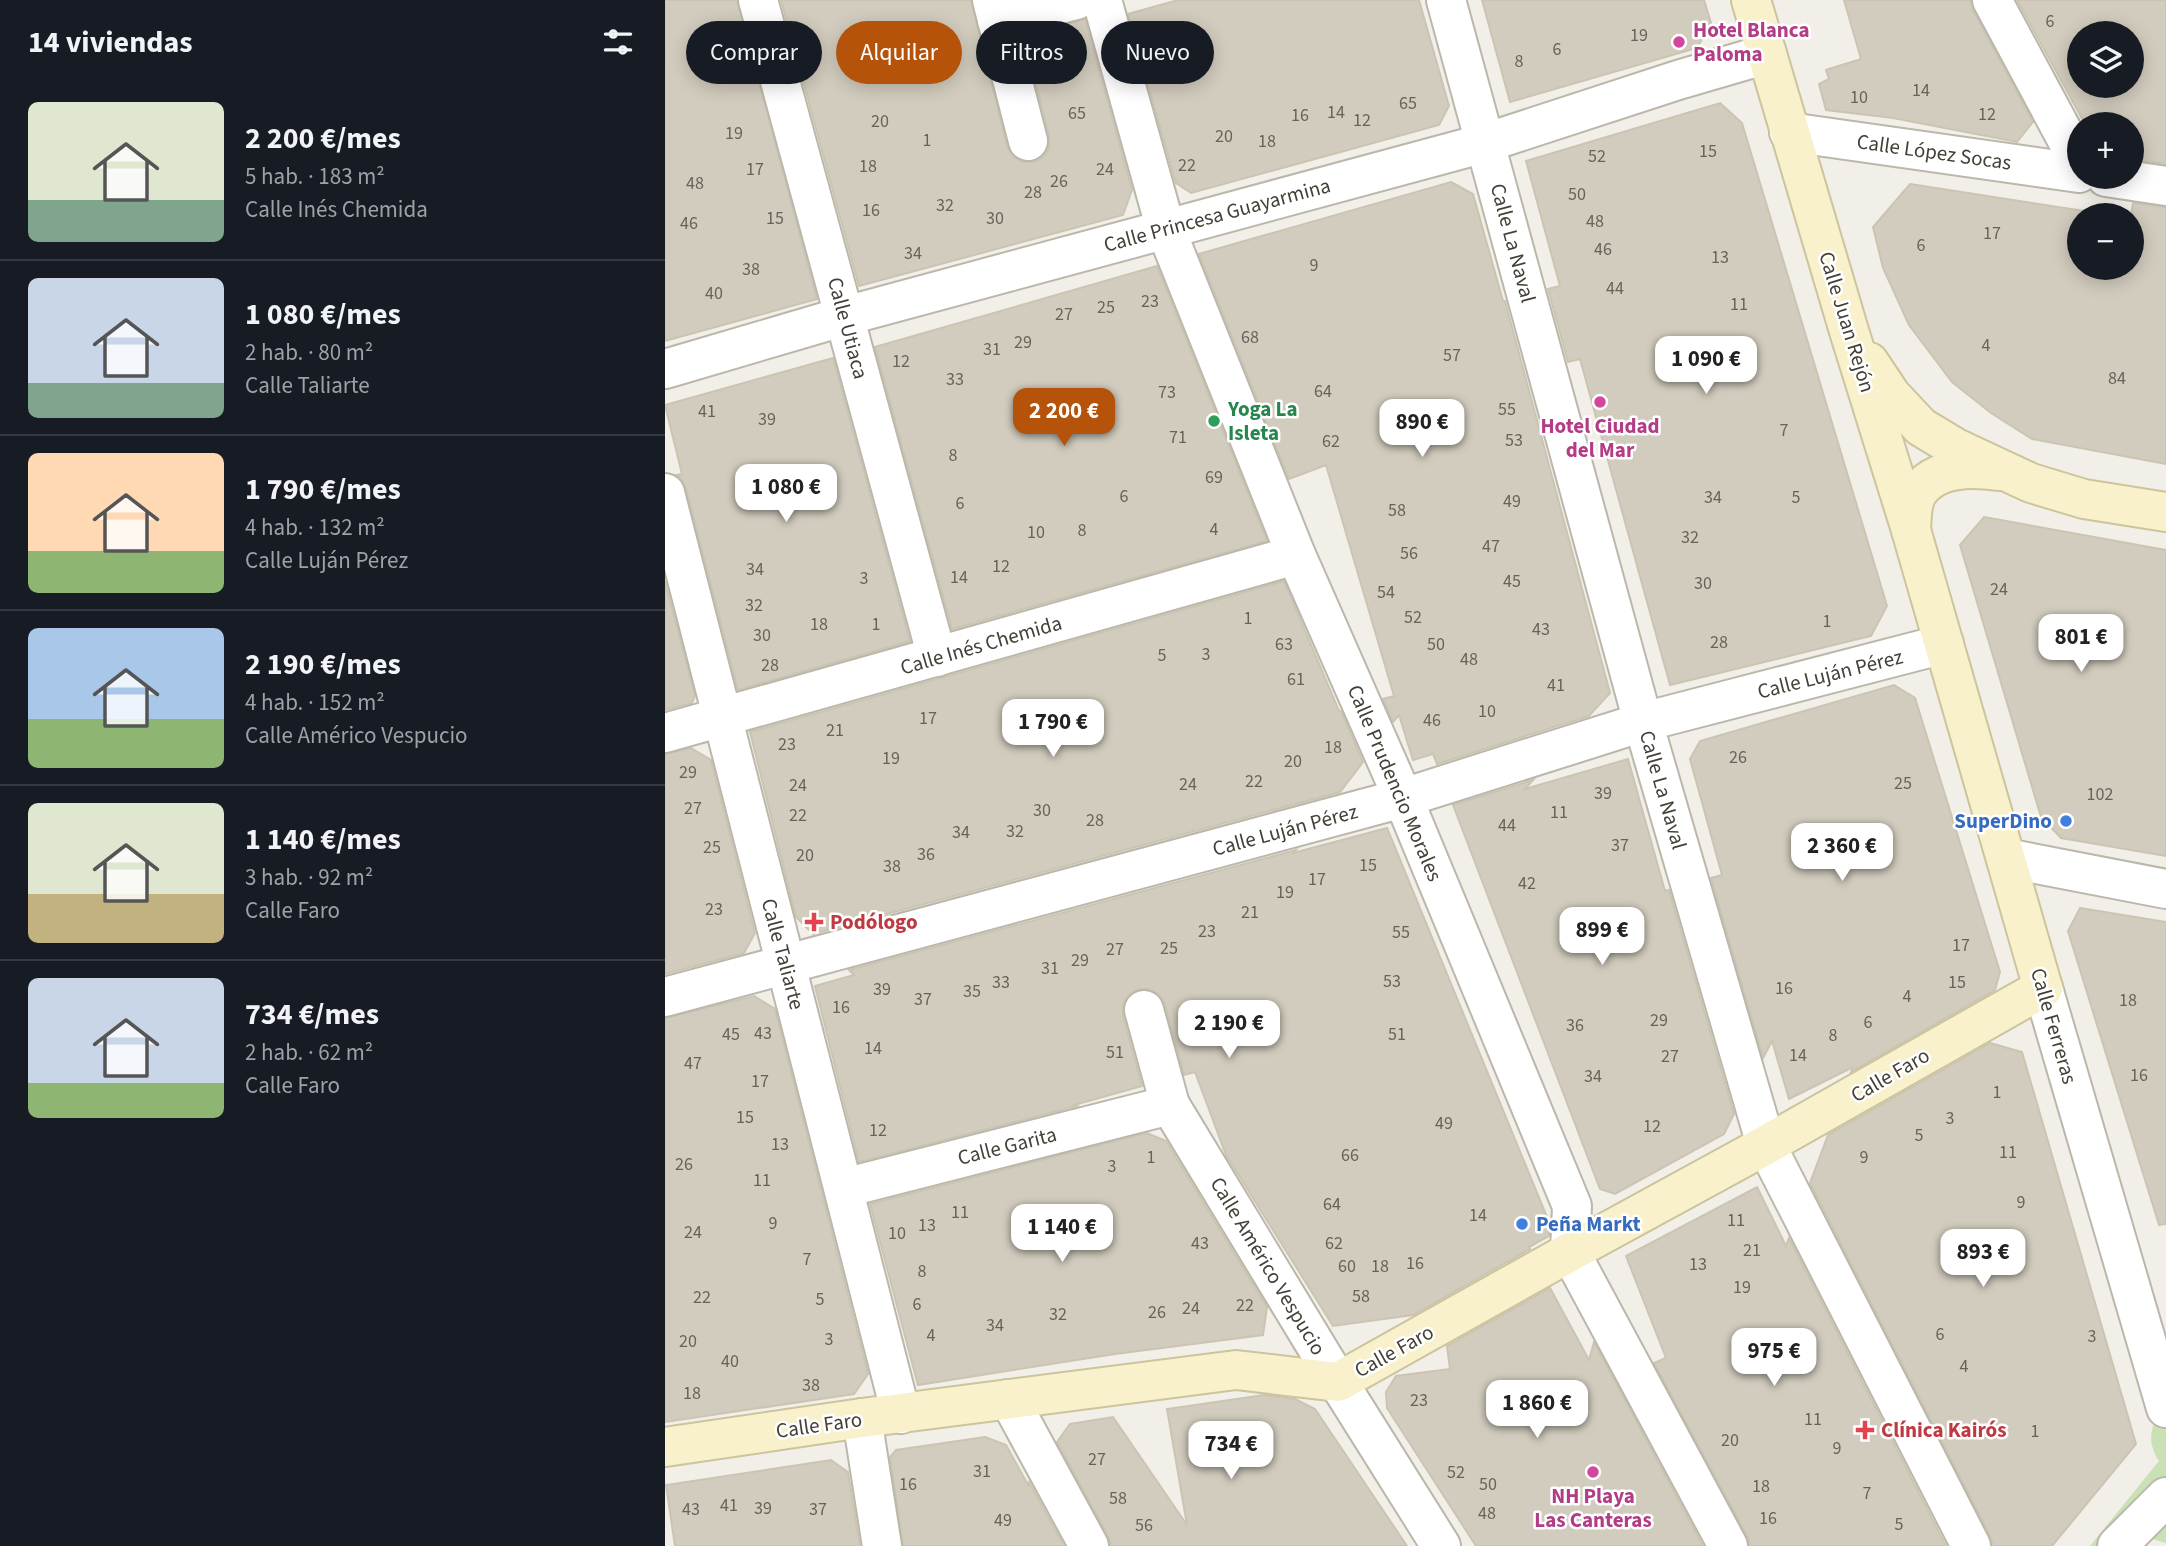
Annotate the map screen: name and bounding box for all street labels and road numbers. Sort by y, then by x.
street label: Calle López Socas [1855,126,2013,178]
street label: Calle Princesa Guayarmina [1100,170,1334,260]
street label: Calle La Naval [1483,180,1543,306]
street label: Calle Juan Rejón [1811,248,1883,396]
street label: Calle Utiaca [820,274,876,382]
street label: Calle Inés Chemida [897,608,1065,682]
street label: Calle Luján Pérez [1754,641,1906,707]
street label: Calle Prudencio Morales [1340,680,1450,886]
street label: Calle La Naval [1632,727,1694,853]
street label: Calle Luján Pérez [1209,796,1361,864]
street label: Calle Taliarte [754,895,812,1013]
street label: Calle Ferreras [2023,964,2085,1088]
street label: Calle Faro [1845,1040,1935,1110]
street label: Calle Garita [954,1119,1060,1173]
street label: Calle Américo Vespucio [1203,1171,1333,1361]
street label: Calle Faro [1349,1317,1439,1385]
street label: Calle Faro [774,1404,864,1446]

